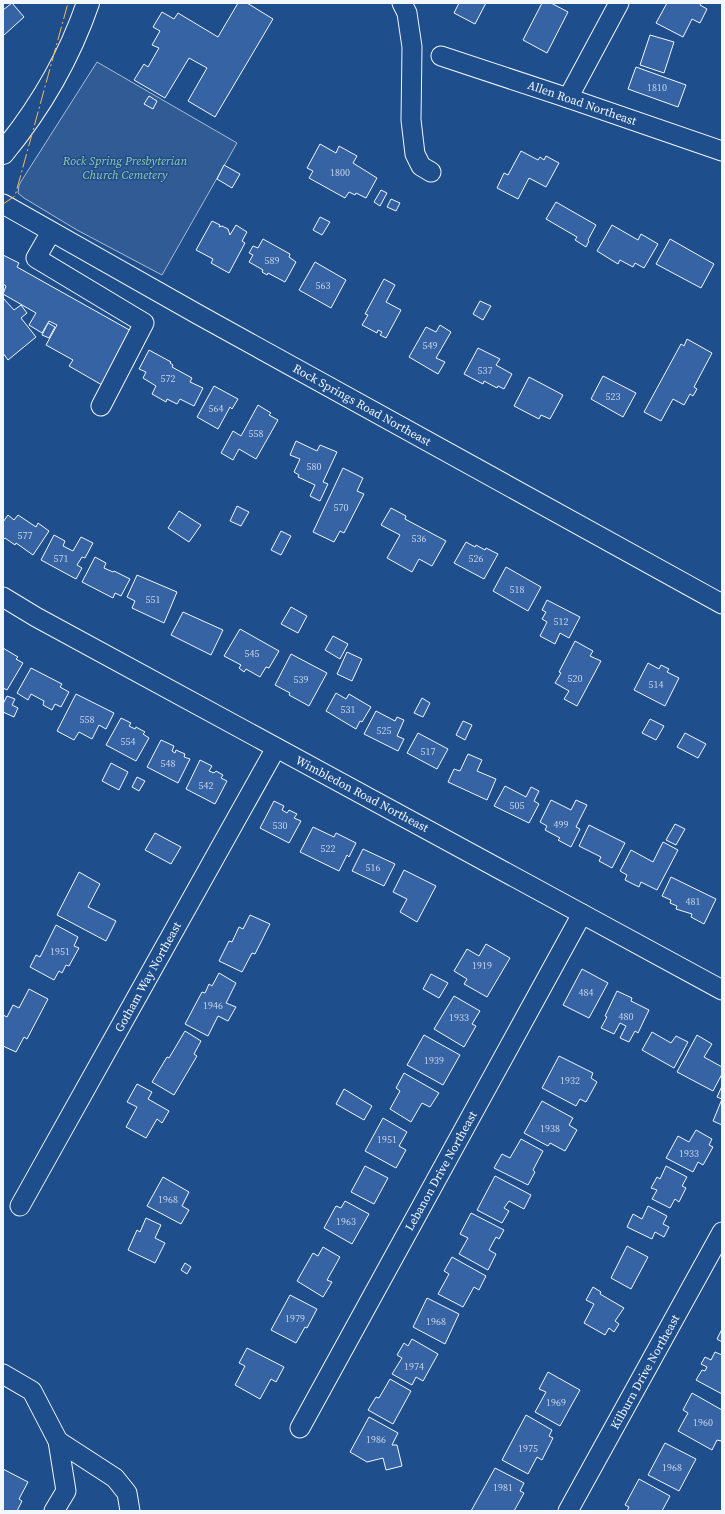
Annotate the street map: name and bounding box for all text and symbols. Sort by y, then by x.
street label: Allen Road Northeast [525,77,639,129]
house number: 1810 [647,81,667,94]
park label: Rock Spring Presbyterian Church Cemetery [62,153,188,183]
house number: 1800 [330,166,350,179]
house number: 589 [265,254,280,267]
house number: 563 [316,279,331,292]
house number: 549 [423,339,438,352]
street label: Rock Springs Road Northeast [290,360,434,450]
house number: 537 [478,364,493,377]
house number: 572 [161,372,176,385]
house number: 523 [606,390,621,403]
house number: 564 [209,402,224,415]
house number: 558 [249,427,264,440]
house number: 580 [307,460,322,473]
house number: 570 [334,501,349,514]
house number: 577 [18,529,33,542]
house number: 536 [412,532,427,545]
house number: 571 [54,552,69,565]
house number: 526 [469,552,484,565]
house number: 518 [510,583,525,596]
house number: 551 [146,593,161,606]
house number: 512 [554,615,569,628]
house number: 545 [245,647,260,660]
house number: 520 [568,672,583,685]
house number: 539 [294,673,309,686]
house number: 514 [649,678,664,691]
house number: 531 [341,703,356,716]
house number: 558 [80,713,95,726]
house number: 525 [377,724,392,737]
house number: 554 [121,735,136,748]
house number: 517 [421,745,436,758]
street label: Wimbledon Road Northeast [293,752,431,836]
house number: 548 [161,757,176,770]
house number: 542 [199,779,214,792]
house number: 505 [510,799,525,812]
house number: 499 [554,818,569,831]
house number: 530 [273,819,288,832]
house number: 522 [321,842,336,855]
house number: 516 [366,861,381,874]
house number: 481 [686,895,701,908]
street label: Gotham Way Northeast [111,919,185,1035]
house number: 1951 [50,945,70,958]
house number: 1919 [472,959,492,972]
house number: 484 [579,986,594,999]
house number: 1946 [203,999,223,1012]
house number: 480 [619,1010,634,1023]
house number: 1933 [449,1011,469,1024]
house number: 1939 [424,1054,444,1067]
house number: 1932 [560,1074,580,1087]
street label: Lebanon Drive Northeast [401,1108,481,1234]
house number: 1938 [540,1122,560,1135]
house number: 1951 [377,1133,397,1146]
house number: 1933 [679,1147,699,1160]
house number: 1968 [158,1193,178,1206]
house number: 1963 [336,1215,356,1228]
house number: 1979 [285,1312,305,1325]
street label: Kilburn Drive Northeast [607,1312,683,1432]
house number: 1968 [426,1315,446,1328]
house number: 1974 [404,1360,424,1373]
house number: 1969 [546,1396,566,1409]
house number: 1960 [693,1416,713,1429]
house number: 1986 [366,1433,386,1446]
house number: 1975 [518,1442,538,1455]
house number: 1968 [662,1461,682,1474]
house number: 1981 [493,1481,513,1494]

